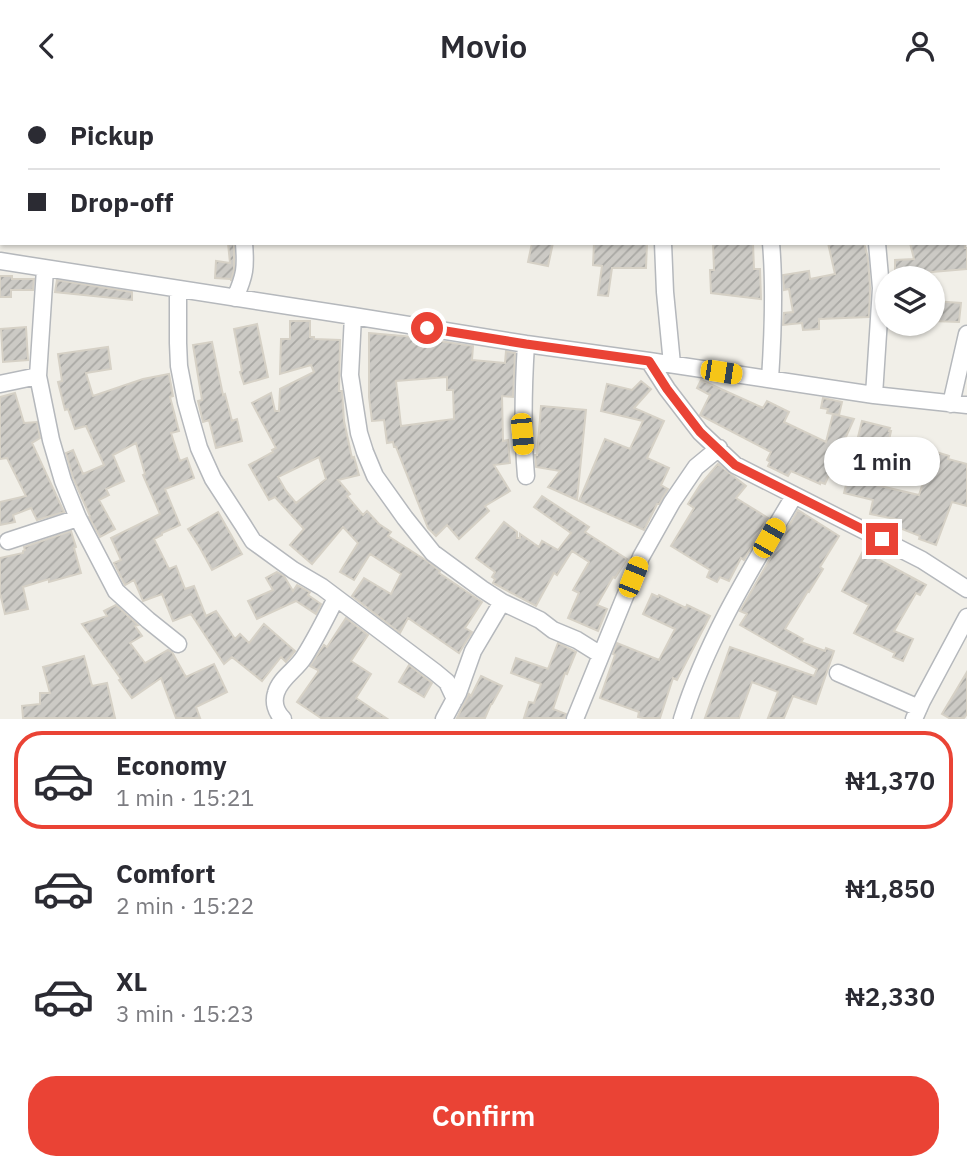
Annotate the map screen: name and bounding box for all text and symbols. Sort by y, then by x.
text: Movio [440,25,527,67]
icon: back [28,27,66,65]
icon: person [901,27,939,65]
text: Pickup [70,118,154,152]
text: Drop-off [70,185,173,219]
map controls [875,266,945,336]
button: layers [875,266,945,336]
route start [411,312,443,344]
car [699,358,744,386]
car [510,412,535,456]
callout: 1 min [824,437,940,487]
text: 1 min [852,446,912,476]
car [750,515,789,561]
route end [866,523,898,555]
car [616,554,651,600]
text: Economy [116,748,227,782]
icon: car [32,749,95,812]
text: ₦1,370 [845,763,935,797]
text: 1 min · 15:21 [116,782,254,812]
text: Comfort [116,856,215,890]
icon: car [32,857,95,920]
text: ₦1,850 [845,871,935,905]
text: 2 min · 15:22 [116,890,254,920]
text: XL [116,964,147,998]
icon: car [32,965,95,1028]
text: ₦2,330 [845,979,935,1013]
text: 3 min · 15:23 [116,998,254,1028]
button: Confirm [28,1076,939,1156]

